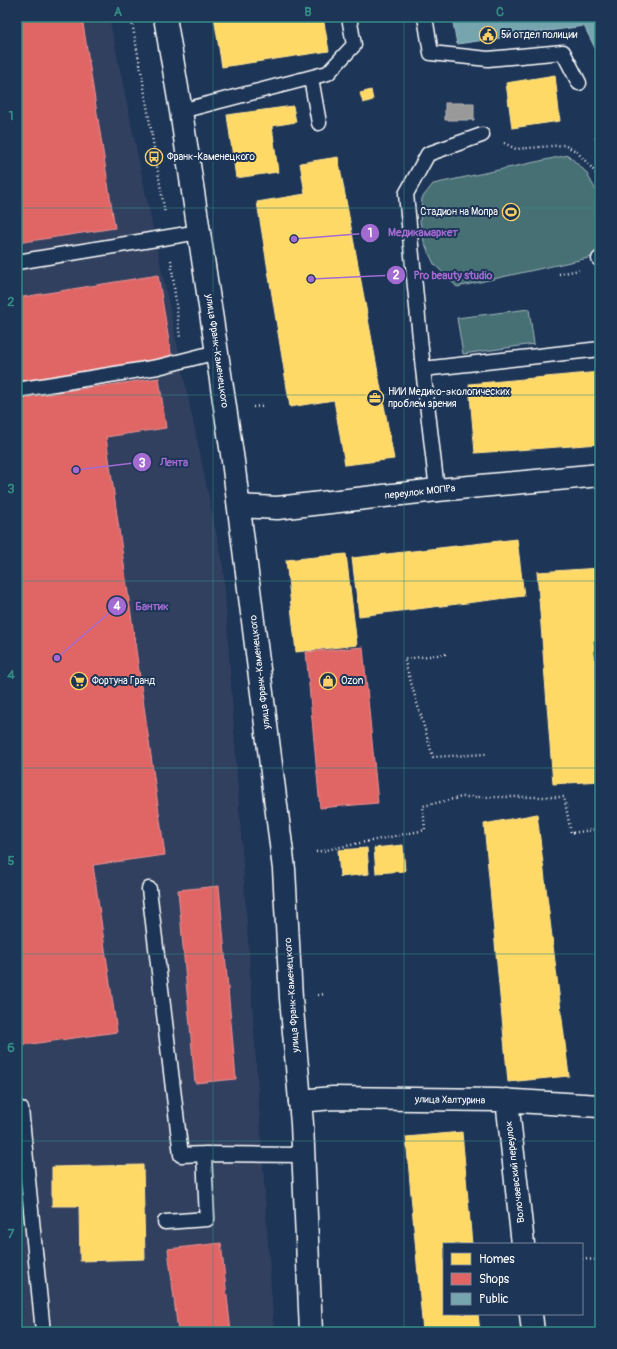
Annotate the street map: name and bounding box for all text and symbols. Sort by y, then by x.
text: A [114,4,123,20]
text: B [304,4,312,20]
text: C [496,4,504,20]
public building icon: 5й отдел полиции [478,25,498,45]
place label: 5й отдел полиции [501,29,578,41]
text: 1 [8,108,14,124]
bus stop icon: Франк-Каменецкого [144,147,164,167]
place label: Франк-Каменецкого [167,151,256,163]
sports icon: Стадион на Мопра [501,202,521,222]
place label: Стадион на Мопра [420,206,498,218]
callout: Медикамаркет [360,221,465,244]
text: 1 [368,226,372,241]
text: Медикамаркет [388,226,458,239]
callout: Pro beauty studio [386,263,501,286]
text: 2 [393,268,400,283]
text: Pro beauty studio [414,269,492,282]
street label: улица Франк-Каменецкого [203,292,231,409]
text: 2 [7,294,15,310]
place label: НИИ Медико-экологических проблем зрения [388,386,510,410]
office icon: НИИ Медико-экологических проблем зрения [365,388,385,408]
callout: Лента [132,451,196,474]
text: 3 [139,456,146,471]
text: Лента [159,456,188,469]
text: 3 [7,481,15,497]
street label: переулок МОПРа [384,482,456,502]
callout: Бантик [107,594,176,617]
text: 4 [113,599,121,614]
text: Бантик [135,600,169,613]
street label: улица Франк-Каменецкого [247,614,273,731]
text: 4 [7,667,15,683]
supermarket icon: Фортуна Гранд [69,671,89,691]
shop icon: Ozon [318,671,338,691]
place label: Фортуна Гранд [92,675,155,687]
place label: Ozon [341,675,364,687]
text: 5 [7,853,15,869]
street label: улица Франк-Каменецкого [282,937,302,1054]
text: 6 [7,1040,15,1056]
street label: улица Халтурина [414,1093,486,1107]
street label: Волочаевский переулок [503,1120,527,1224]
text: 7 [8,1226,15,1242]
legend [443,1243,583,1315]
text: Homes [479,1252,515,1267]
text: Shops [479,1272,510,1287]
text: Public [479,1292,509,1307]

